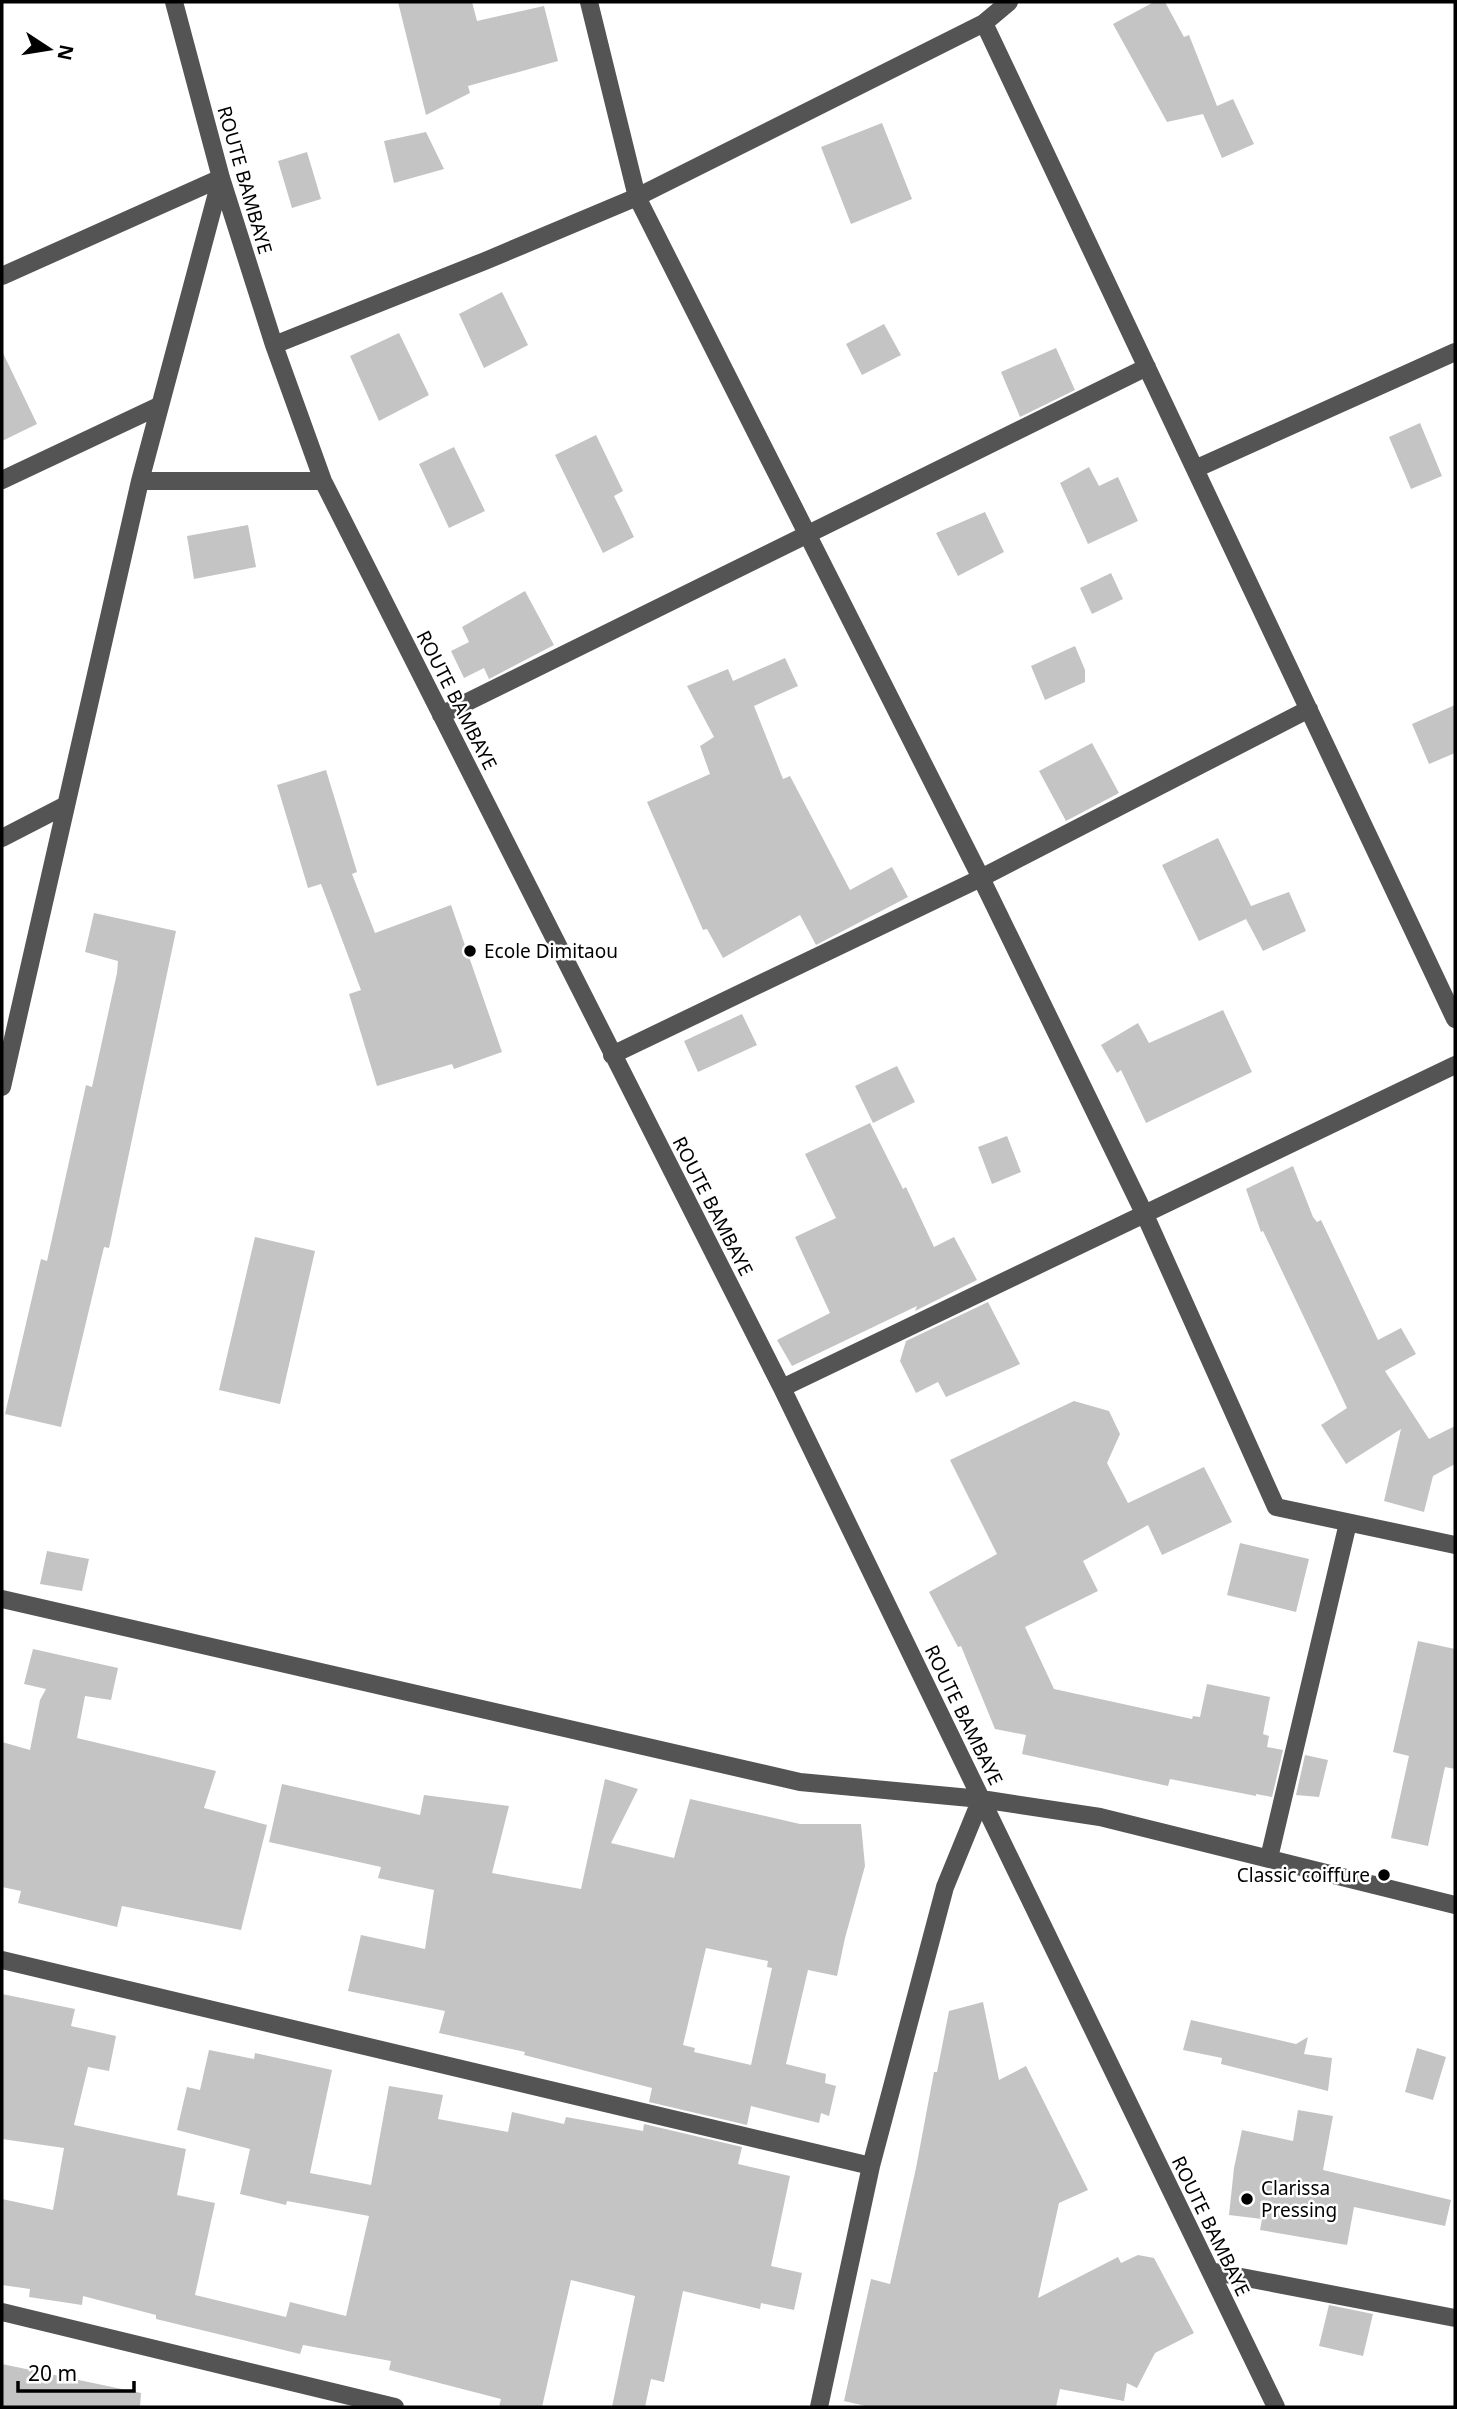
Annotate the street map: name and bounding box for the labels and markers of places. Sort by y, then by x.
place label: Ecole Dimitaou [484,938,618,964]
marker: Ecole Dimitaou [462,943,478,959]
place label: Classic coiffure [1237,1862,1370,1888]
marker: Classic coiffure [1376,1867,1392,1883]
place label: Clarissa Pressing [1261,2175,1337,2223]
marker: Clarissa Pressing [1239,2191,1255,2207]

